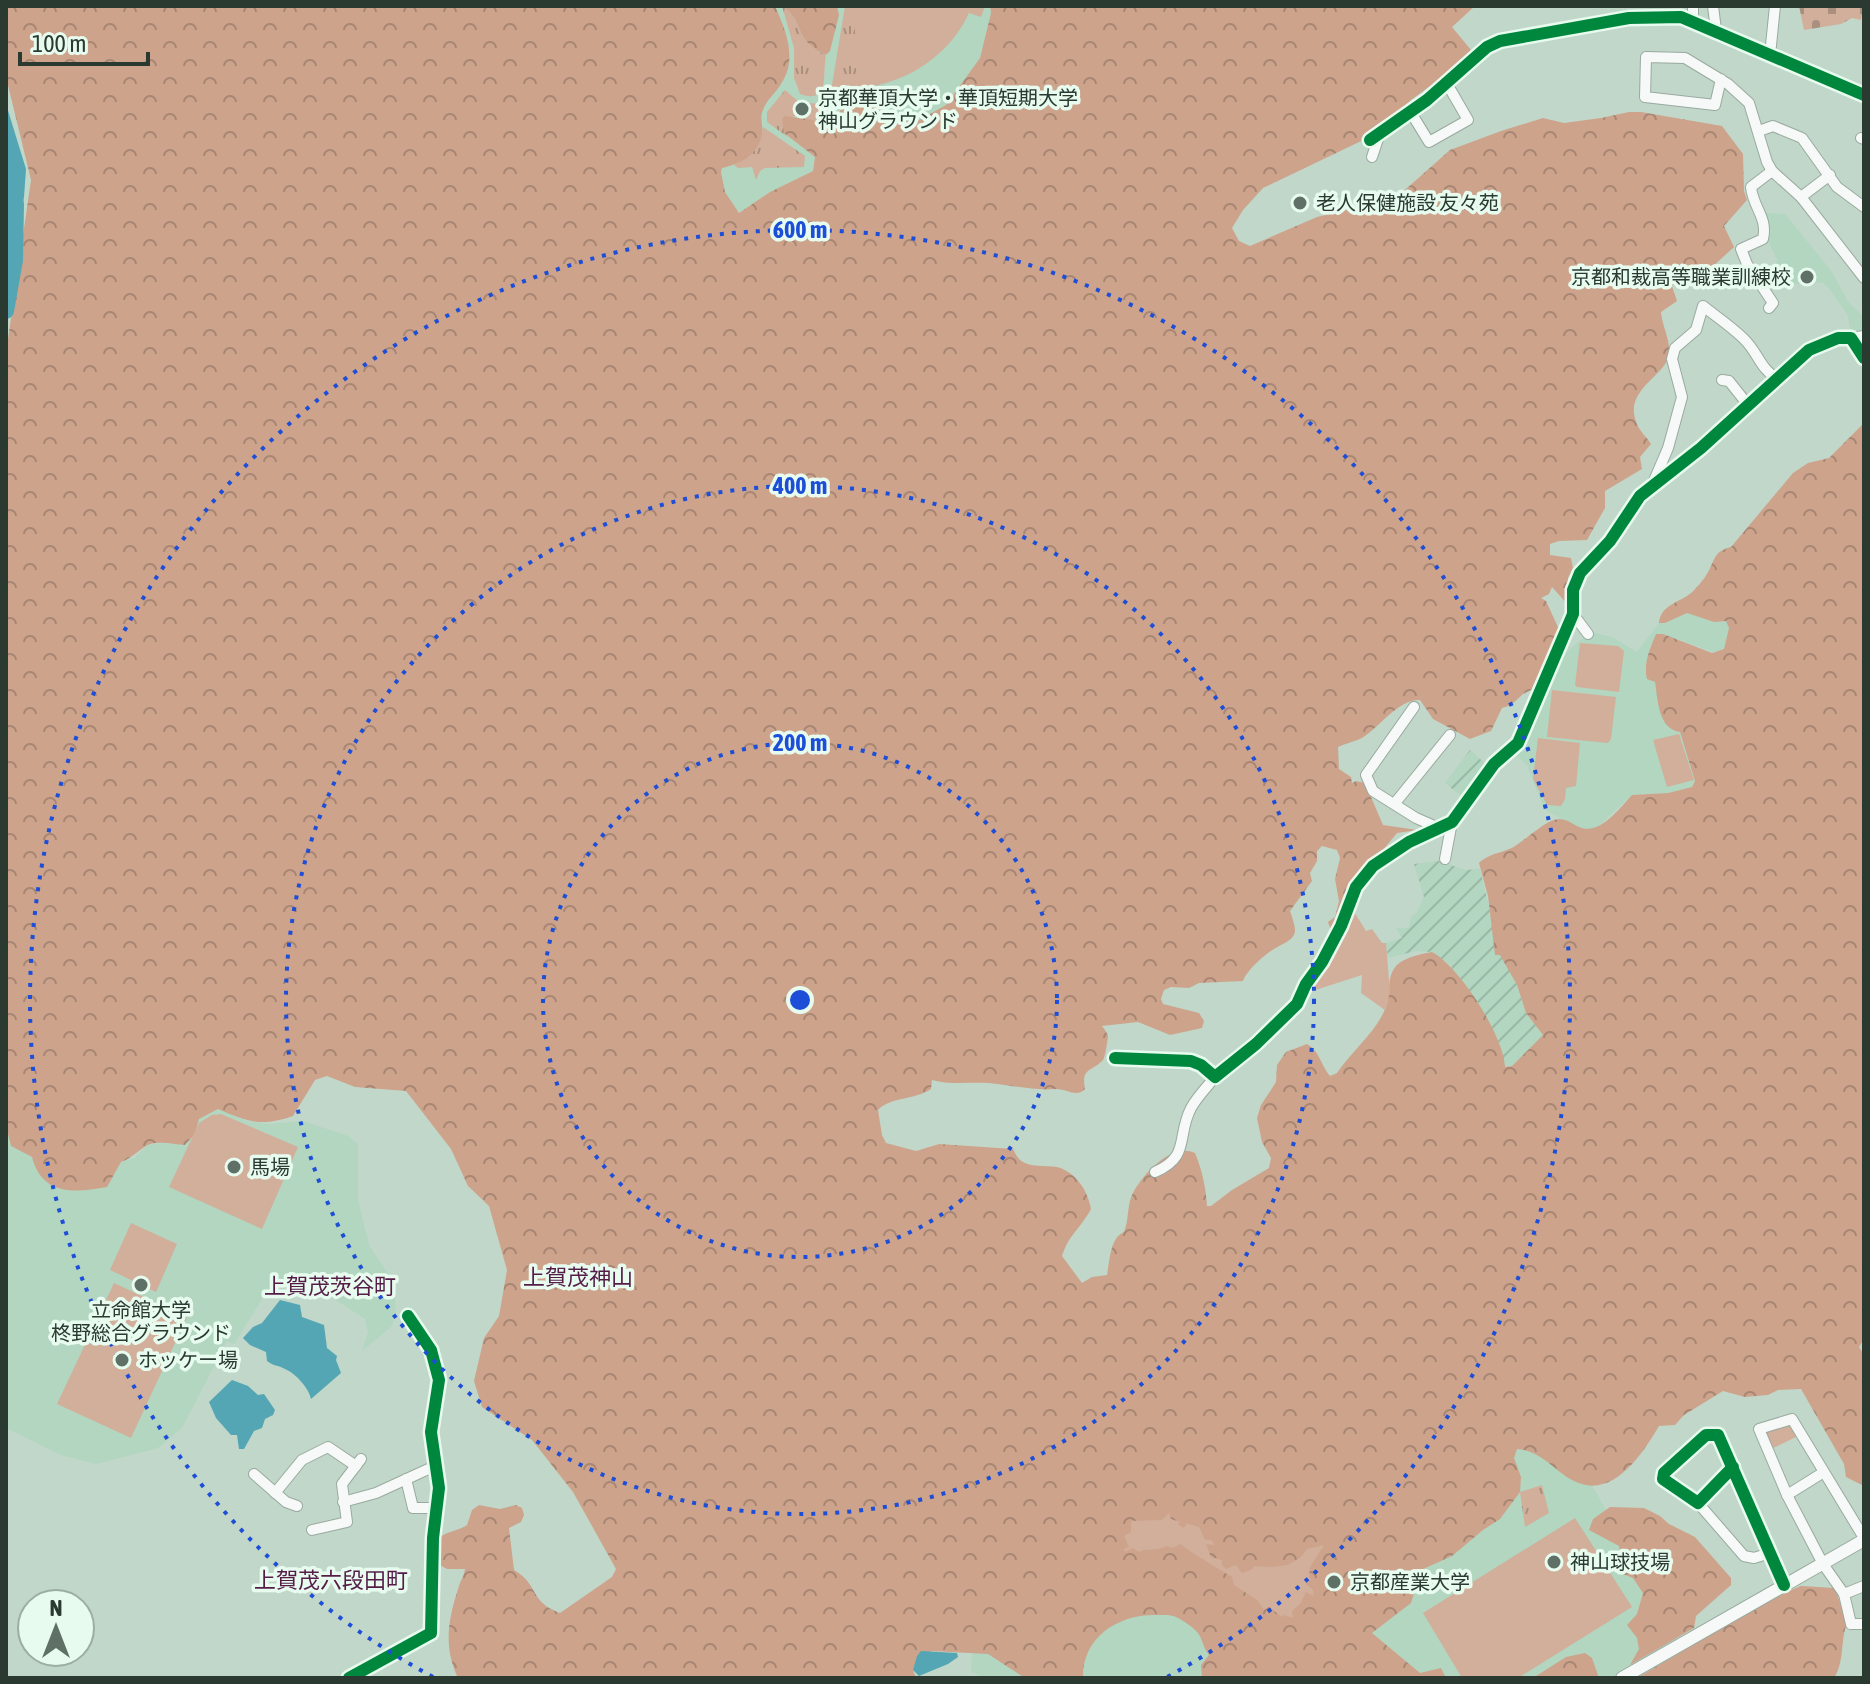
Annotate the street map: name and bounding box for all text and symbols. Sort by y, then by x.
scale bar [20,16,148,66]
text: 100 m [32,30,86,57]
place label: 京都華頂大学・華頂短期大学 神山グラウンド [818,86,1078,132]
marker: 京都華頂大学・華頂短期大学 神山グラウンド [793,100,811,118]
place label: 老人保健施設 友々苑 [1316,191,1499,214]
marker: 老人保健施設 友々苑 [1291,194,1309,212]
text: 600 m [773,216,827,243]
place label: 京都和裁高等職業訓練校 [1571,265,1791,288]
marker: 京都和裁高等職業訓練校 [1798,268,1816,286]
text: 400 m [772,472,827,499]
text: 200 m [773,729,827,756]
centre of rings [786,986,814,1014]
place label: 馬場 [250,1155,290,1178]
marker: 馬場 [225,1158,243,1176]
district label: 上賀茂神山 [523,1264,633,1290]
district label: 上賀茂茨谷町 [264,1273,396,1299]
marker: 立命館大学 柊野総合グラウンド [132,1276,150,1294]
place label: 立命館大学 柊野総合グラウンド [51,1298,231,1344]
place label: ホッケー場 [138,1348,238,1371]
marker: ホッケー場 [113,1351,131,1369]
place label: 神山球技場 [1570,1550,1670,1573]
marker: 神山球技場 [1545,1553,1563,1571]
district label: 上賀茂六段田町 [254,1567,408,1593]
place label: 京都産業大学 [1350,1570,1470,1593]
marker: 京都産業大学 [1325,1573,1343,1591]
north arrow [16,1588,96,1668]
text: N [50,1595,62,1621]

